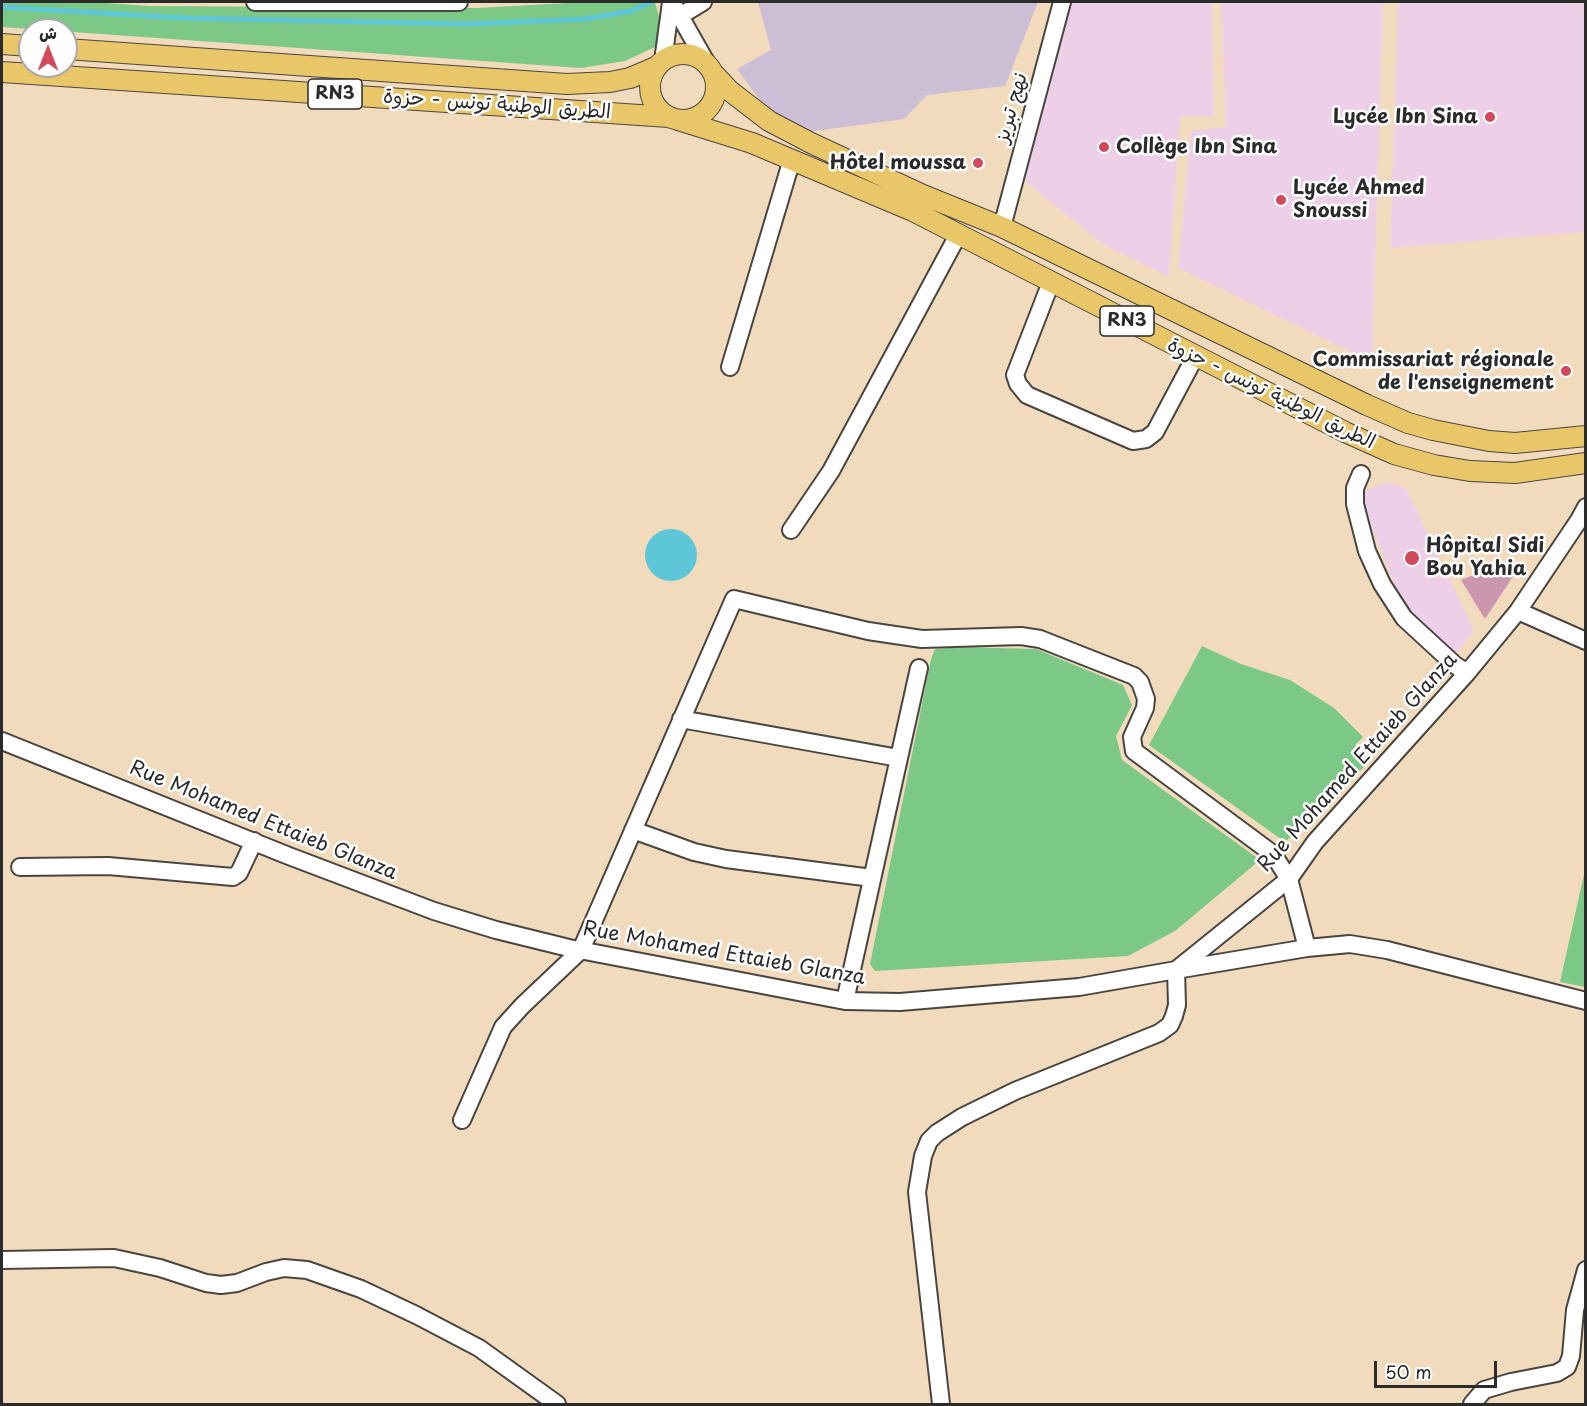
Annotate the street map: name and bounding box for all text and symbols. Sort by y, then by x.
north arrow [18,18,78,78]
text: ش [39,20,57,44]
street label: نهج تبريز [991,70,1033,146]
road number: RN3 [308,79,362,109]
street label: الطريق الوطنية تونس - حزوة [382,85,612,125]
place label: Lycée Ibn Sina [1333,105,1478,129]
marker: Lycée Ibn Sina [1483,110,1497,124]
place label: Collège Ibn Sina [1116,135,1277,159]
marker: Collège Ibn Sina [1097,140,1111,154]
place label: Hôtel moussa [829,151,966,175]
marker: Hôtel moussa [971,156,985,170]
place label: Lycée Ahmed Snoussi [1293,176,1424,223]
marker: Lycée Ahmed Snoussi [1274,193,1288,207]
road number: RN3 [1100,306,1154,336]
street label: الطريق الوطنية تونس - حزوة [1163,333,1379,455]
place label: Commissariat régionale de l'enseignement [1313,348,1554,395]
marker: Commissariat régionale de l'enseignement [1559,364,1573,378]
place label: Hôpital Sidi Bou Yahia [1426,534,1544,581]
marker: Hôpital Sidi Bou Yahia [1403,549,1421,567]
street label: Rue Mohamed Ettaieb Glanza [1253,649,1463,877]
street label: Rue Mohamed Ettaieb Glanza [126,756,400,886]
street label: Rue Mohamed Ettaieb Glanza [581,917,867,991]
scale bar [1377,1349,1500,1387]
text: 50 m [1385,1358,1432,1385]

